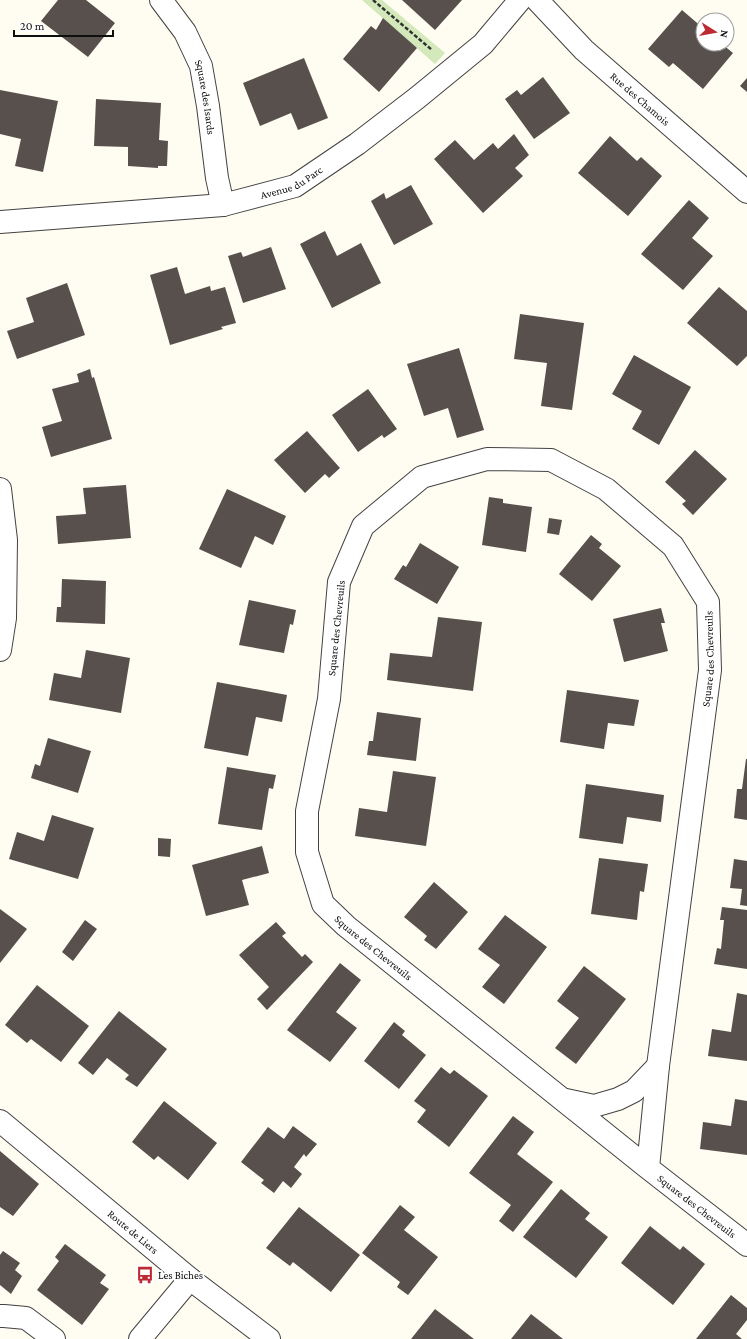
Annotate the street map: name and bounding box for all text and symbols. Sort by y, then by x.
scale bar [14,12,113,38]
north arrow [695,12,735,52]
text: 20 m [20,19,45,33]
text: N [718,29,731,39]
street label: Square des Isards [193,58,218,135]
street label: Rue des Chamois [608,70,672,128]
street label: Avenue du Parc [259,163,325,201]
street label: Square des Chevreuils [325,580,348,676]
street label: Square des Chevreuils [699,611,716,707]
street label: Square des Chevreuils [332,913,415,983]
street label: Square des Chevreuils [655,1172,739,1240]
street label: Route de Liers [105,1207,161,1256]
bus stop icon: Les Biches [135,1265,155,1285]
place label: Les Biches [158,1269,203,1281]

